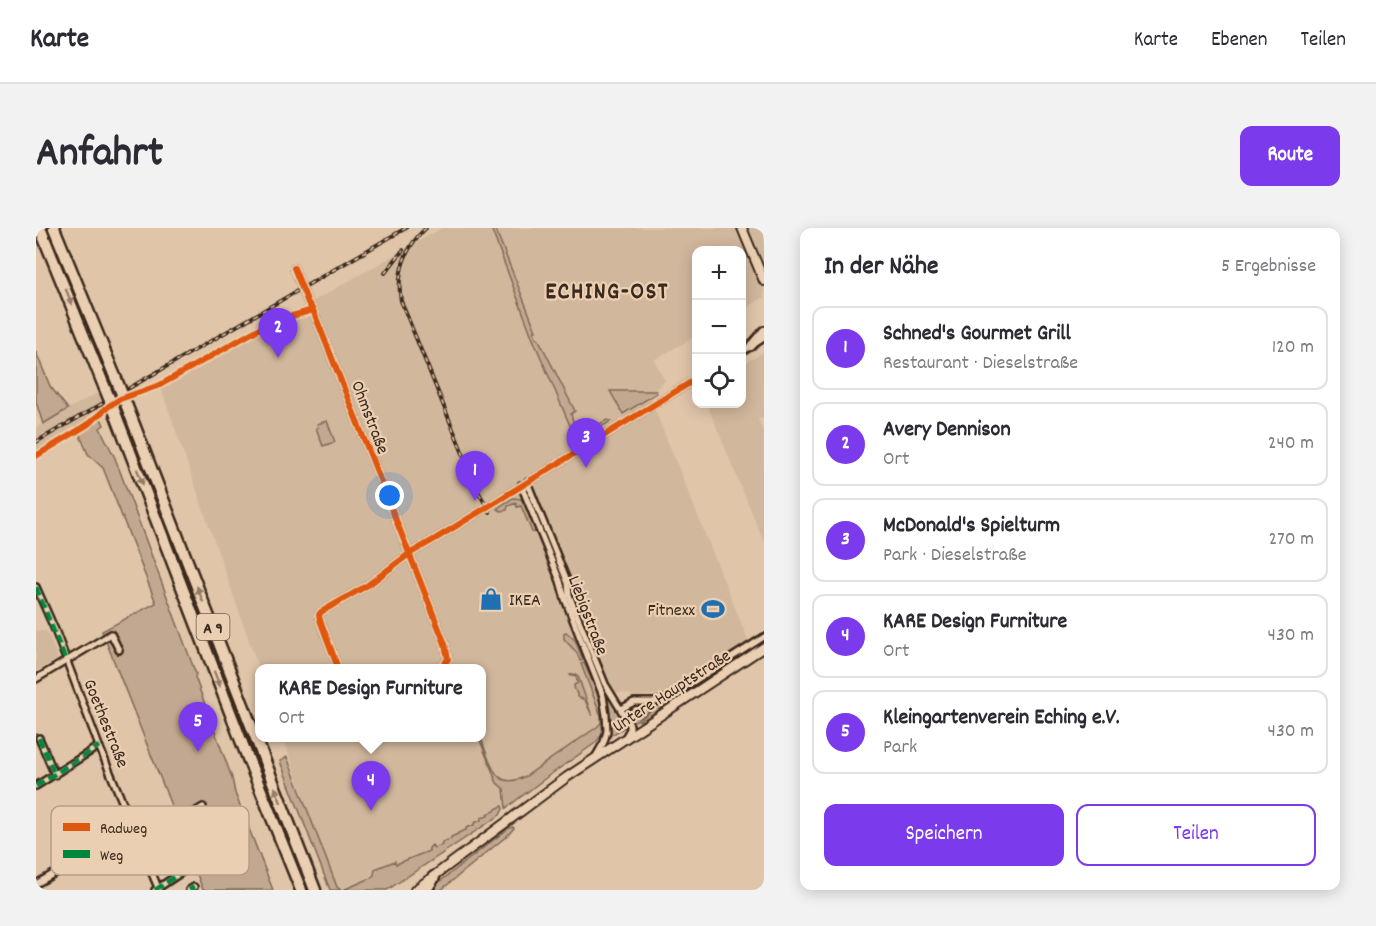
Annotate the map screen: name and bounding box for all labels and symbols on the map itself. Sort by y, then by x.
district label: ECHING-OST [545,276,669,310]
one-way arrow [64,289,74,307]
pin: 2 [258,308,298,358]
street label: Ohmstraße [343,378,394,458]
pin: 3 [566,418,606,468]
pin: 1 [456,452,494,501]
one-way arrow [135,469,145,487]
your location [375,481,404,510]
street label: Liebigstraße [560,573,613,659]
one-way arrow [195,584,205,602]
shop icon: IKEA [478,586,504,612]
place label: IKEA [509,589,541,614]
sports icon: Fitnexx [700,596,726,622]
place label: Fitnexx [647,599,695,624]
road number: A 9 [196,614,230,640]
street label: Untere Hauptstraße [608,644,736,740]
one-way arrow [213,670,223,688]
street label: Goethestraße [76,676,134,772]
pin: 5 [178,702,218,752]
pin: 4 [352,762,390,811]
one-way arrow [273,786,283,804]
legend [51,806,249,875]
text: Radweg [100,818,147,841]
text: Weg [100,845,123,868]

